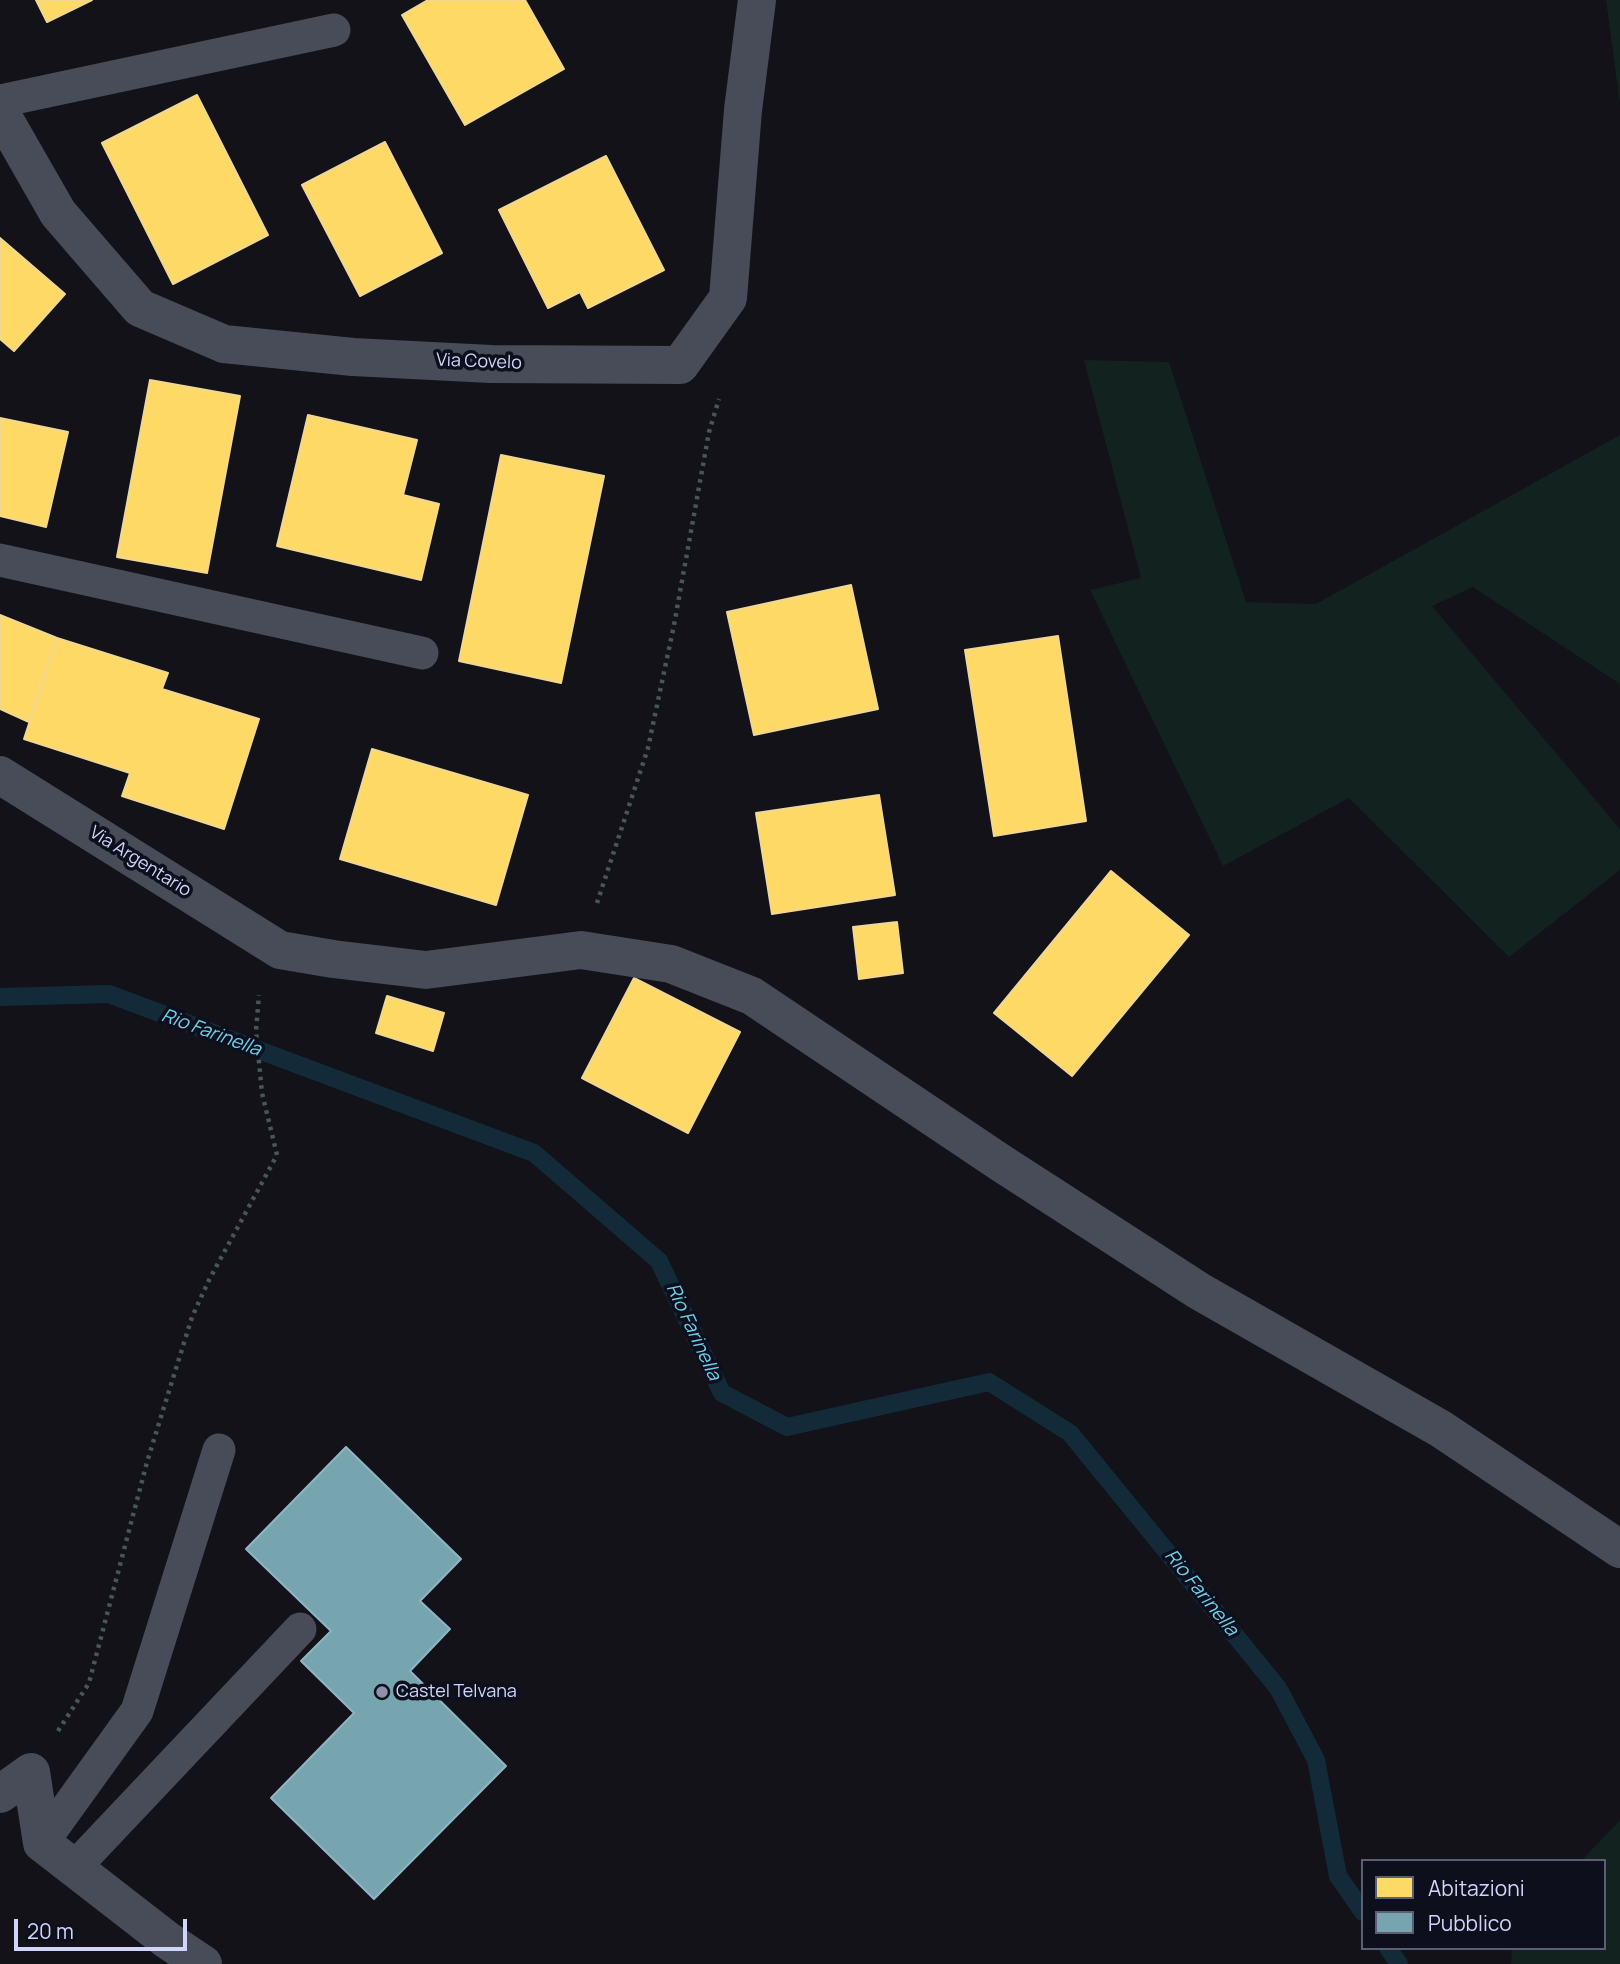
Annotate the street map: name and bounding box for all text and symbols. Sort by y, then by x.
street label: Via Covelo [436,350,522,374]
street label: Via Argentario [85,822,195,902]
water label: Rio Farinella [158,1004,264,1062]
water label: Rio Farinella [661,1280,725,1384]
water label: Rio Farinella [1159,1545,1243,1641]
place label: Castel Telvana [396,1681,517,1703]
marker: Castel Telvana [374,1684,390,1700]
legend [1361,1859,1606,1950]
text: Abitazioni [1428,1874,1525,1902]
scale bar [18,1904,191,1948]
text: Pubblico [1428,1909,1512,1937]
text: 20 m [27,1917,74,1945]

